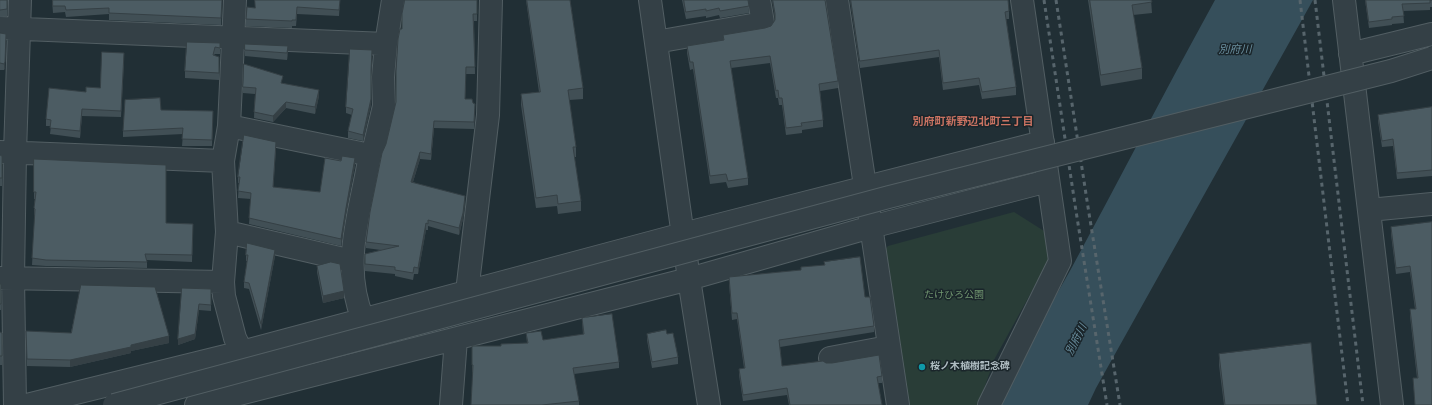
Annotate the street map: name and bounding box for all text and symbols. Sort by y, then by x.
water label: 別府川 [1219,44,1251,58]
district label: 別府町新野辺北町三丁目 [913,116,1033,130]
park label: たけひろ公園 [924,290,984,302]
water label: 別府川 [1064,322,1090,358]
place label: 桜ノ木植樹記念碑 [930,361,1010,373]
marker: 桜ノ木植樹記念碑 [917,362,927,372]

